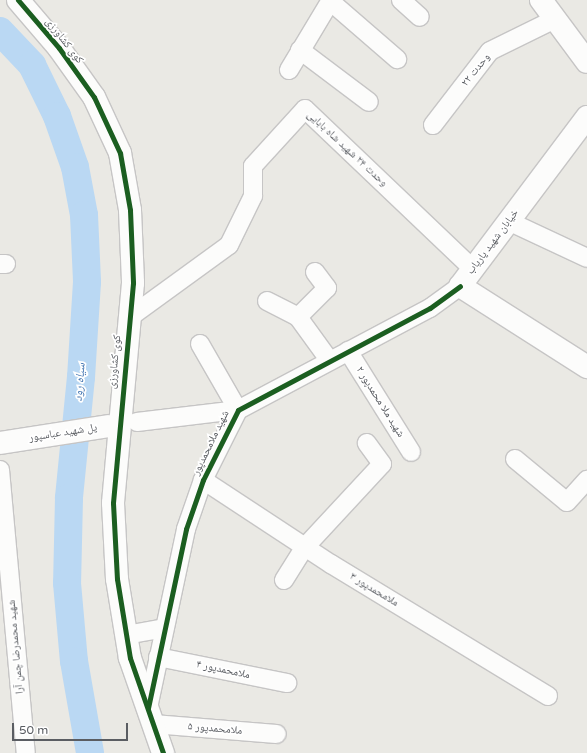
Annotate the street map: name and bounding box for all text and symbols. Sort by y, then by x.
street label: کوی کشاورزی [42,15,86,67]
street label: وحدت ۲۲ [459,51,493,89]
street label: وحدت ۲۴ شهید شاه بابایی [304,108,390,190]
street label: خیابان شهید پاریاب [464,207,522,277]
street label: کوی کشاورزی [106,334,124,390]
water label: سیاه رود [71,362,89,402]
street label: شهید ملا محمدپور ۲ [353,364,407,440]
street label: شهید ملامحمدپور [190,408,232,478]
street label: پل شهید عباسپور [28,421,98,445]
street label: ملامحمدپور ۳ [347,570,401,610]
street label: شهید محمدرضا چمن آرا [5,599,27,695]
street label: ملامحمدپور ۴ [195,658,251,682]
scale bar [14,715,130,741]
street label: ملامحمدپور ۵ [187,720,243,738]
text: 50 m [19,723,48,737]

